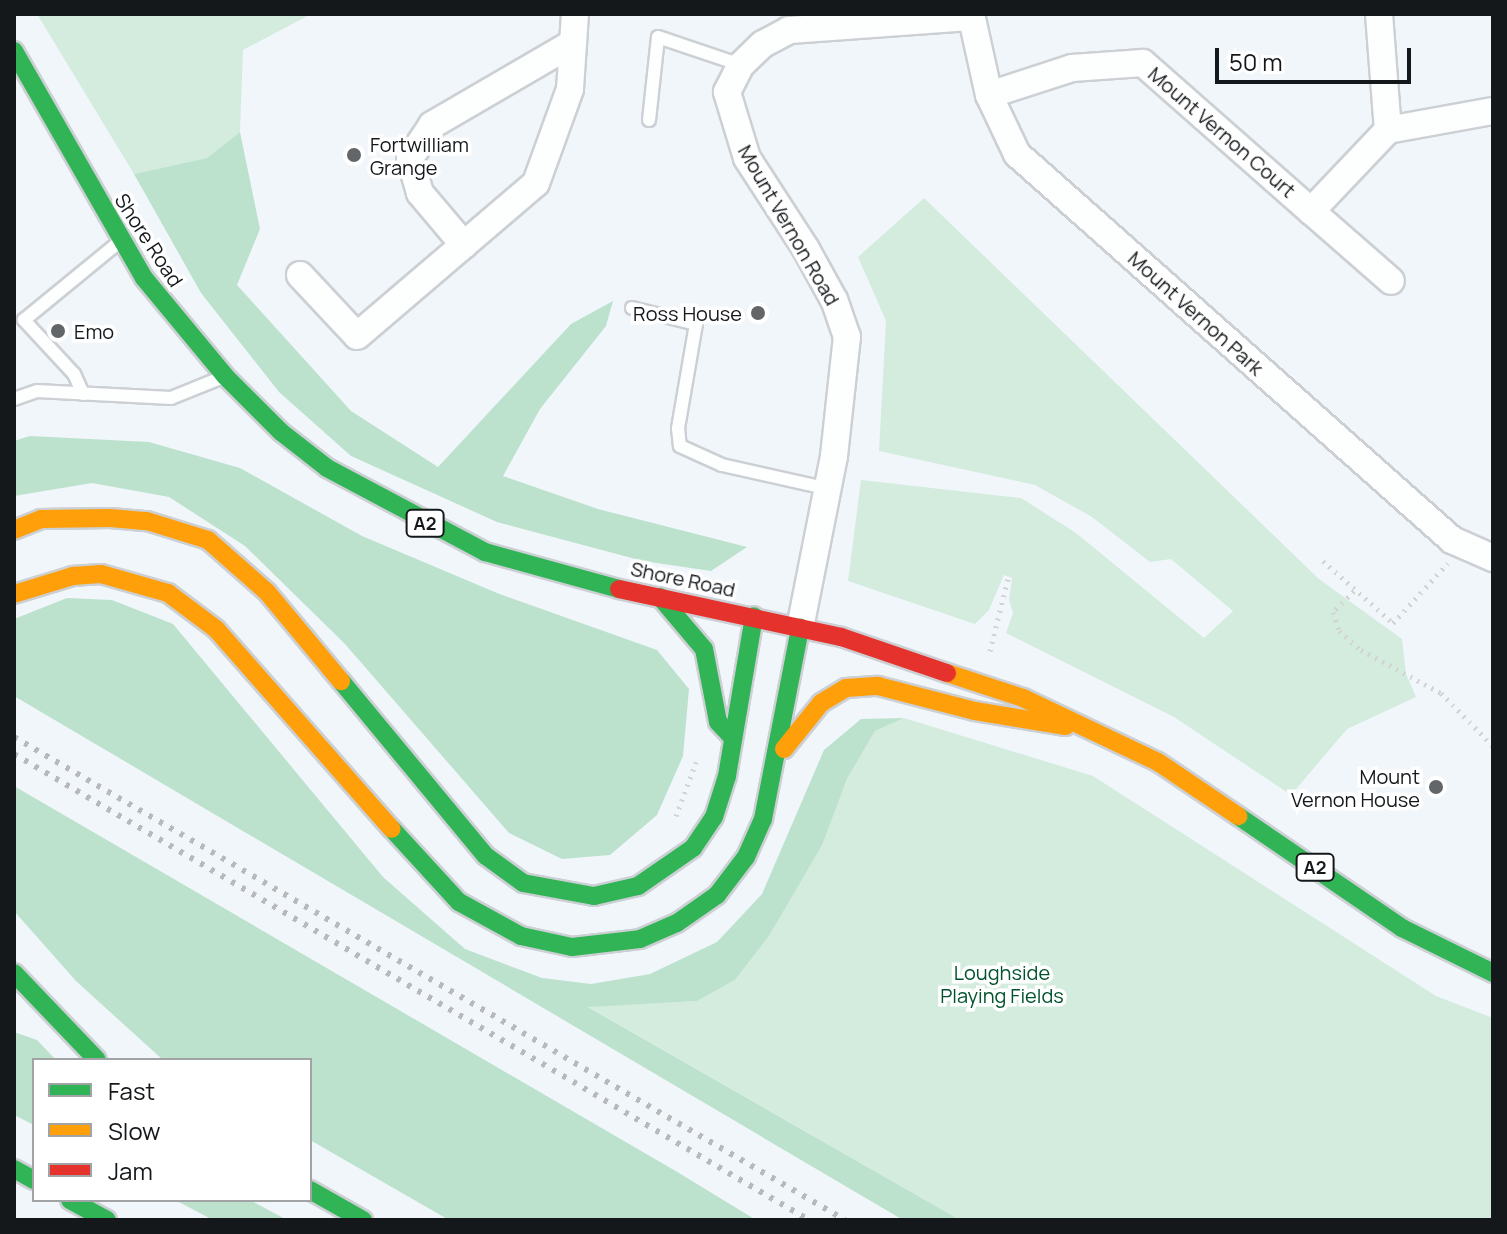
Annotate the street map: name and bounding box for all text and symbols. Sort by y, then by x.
scale bar [1219,32,1415,82]
text: 50 m [1229,45,1283,78]
street label: Mount Vernon Court [1144,62,1300,202]
place label: Fortwilliam Grange [370,132,469,179]
street label: Mount Vernon Road [733,141,845,309]
marker: Fortwilliam Grange [345,146,363,164]
street label: Shore Road [110,189,188,291]
street label: Mount Vernon Park [1123,246,1269,380]
place label: Ross House [633,301,742,325]
marker: Ross House [749,304,767,322]
place label: Emo [74,319,114,343]
marker: Emo [49,322,67,340]
road number: A2 [405,509,445,537]
street label: Shore Road [629,556,737,602]
place label: Mount Vernon House [1291,764,1420,811]
marker: Mount Vernon House [1427,778,1445,796]
road number: A2 [1295,853,1335,881]
park label: Loughside Playing Fields [940,961,1064,1008]
legend [32,1058,312,1202]
text: Fast [108,1074,155,1107]
text: Slow [108,1114,161,1147]
text: Jam [108,1154,153,1187]

